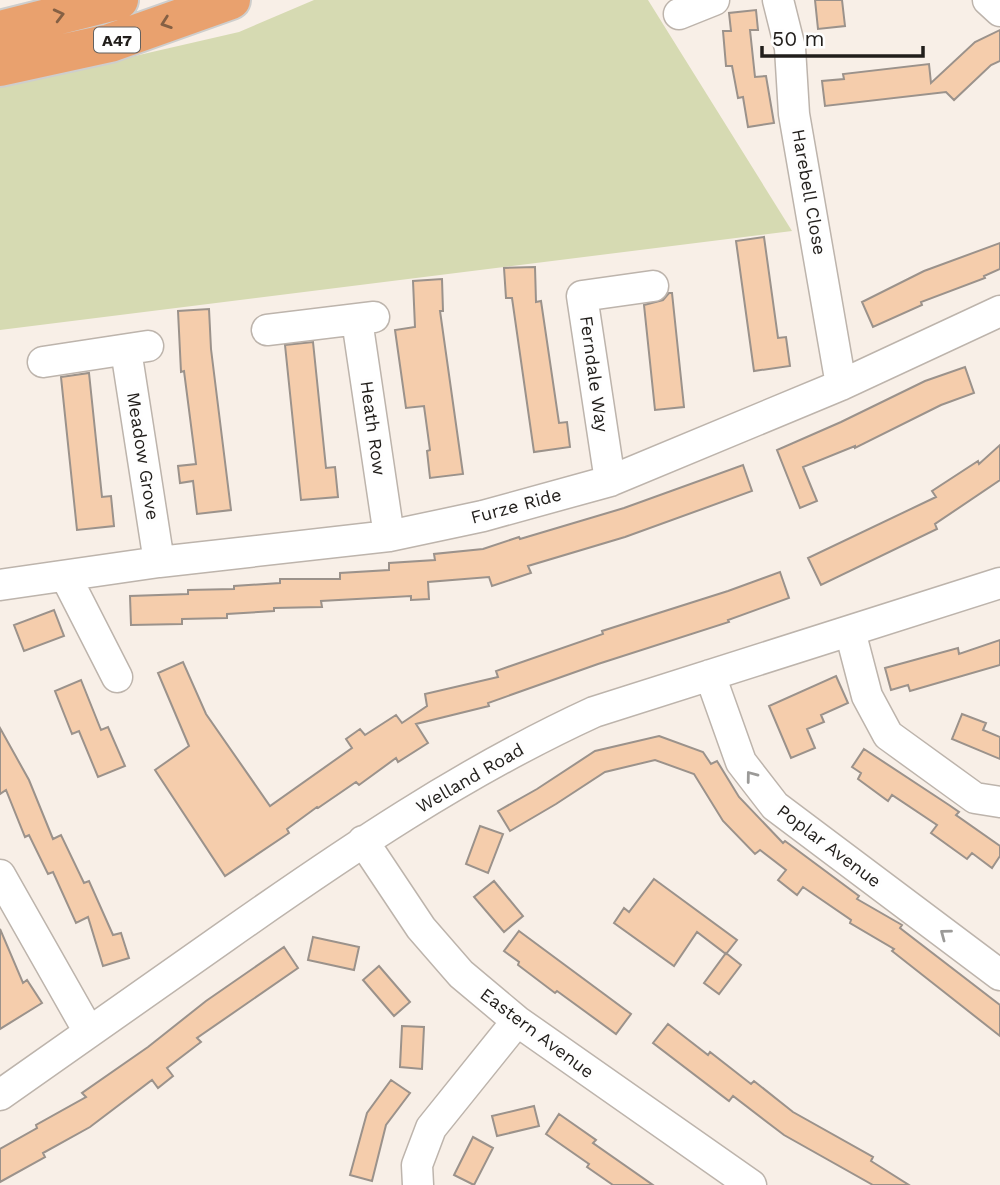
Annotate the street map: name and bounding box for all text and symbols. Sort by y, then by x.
one-way arrow [53,9,65,23]
scale bar [762,14,923,58]
one-way arrow [161,15,173,29]
text: 50 m [772,26,824,51]
road number: A47 [94,28,140,52]
street label: Harebell Close [788,127,831,257]
street label: Ferndale Way [576,314,613,434]
street label: Heath Row [356,379,391,477]
street label: Meadow Grove [123,391,164,521]
street label: Furze Ride [468,483,564,528]
street label: Welland Road [412,738,527,817]
one-way arrow [747,771,760,783]
street label: Poplar Avenue [773,800,885,891]
one-way arrow [941,930,953,943]
street label: Eastern Avenue [476,983,598,1082]

